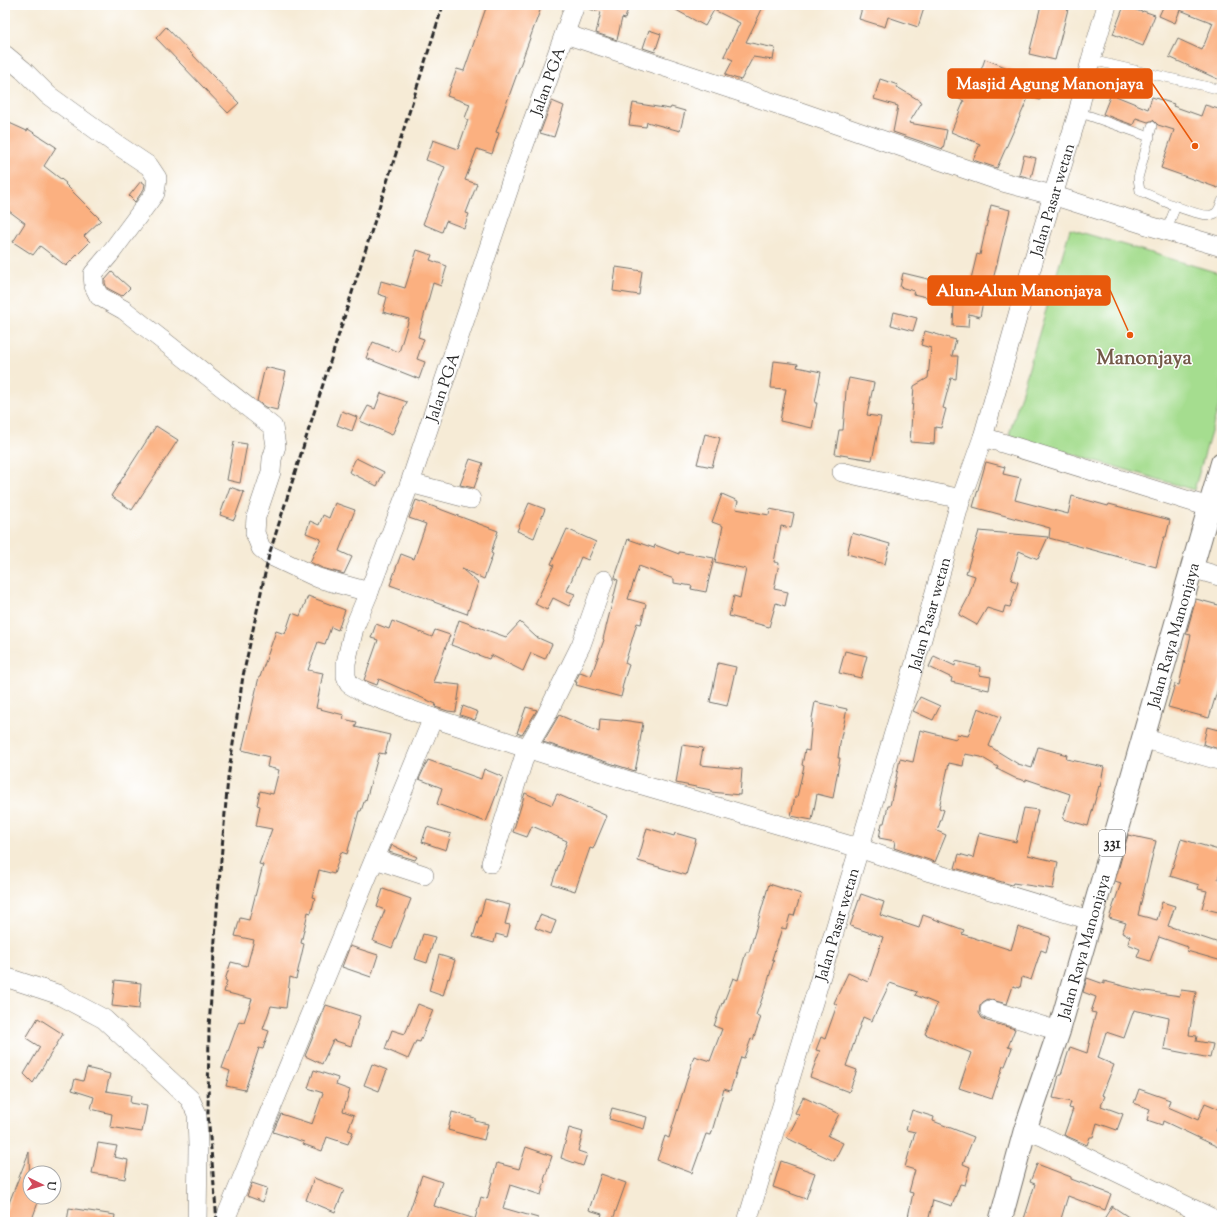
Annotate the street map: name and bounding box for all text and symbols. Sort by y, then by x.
street label: Jalan PGA [526,44,572,120]
callout: Masjid Agung Manonjaya [948,69,1152,98]
text: Masjid Agung Manonjaya [956,73,1144,97]
street label: Jalan Pasar wetan [1026,140,1082,261]
callout: Alun-Alun Manonjaya [928,276,1110,305]
text: Alun-Alun Manonjaya [936,280,1102,304]
district label: Manonjaya [1096,345,1192,374]
street label: Jalan PGA [421,350,467,426]
street label: Jalan Pasar wetan [904,554,958,675]
street label: Jalan Raya Manonjaya [1143,560,1207,712]
road number: 331 [1099,830,1125,856]
street label: Jalan Pasar wetan [811,865,867,985]
street label: Jalan Raya Manonjaya [1054,871,1118,1024]
north arrow [22,1165,62,1205]
text: U [43,1180,59,1191]

